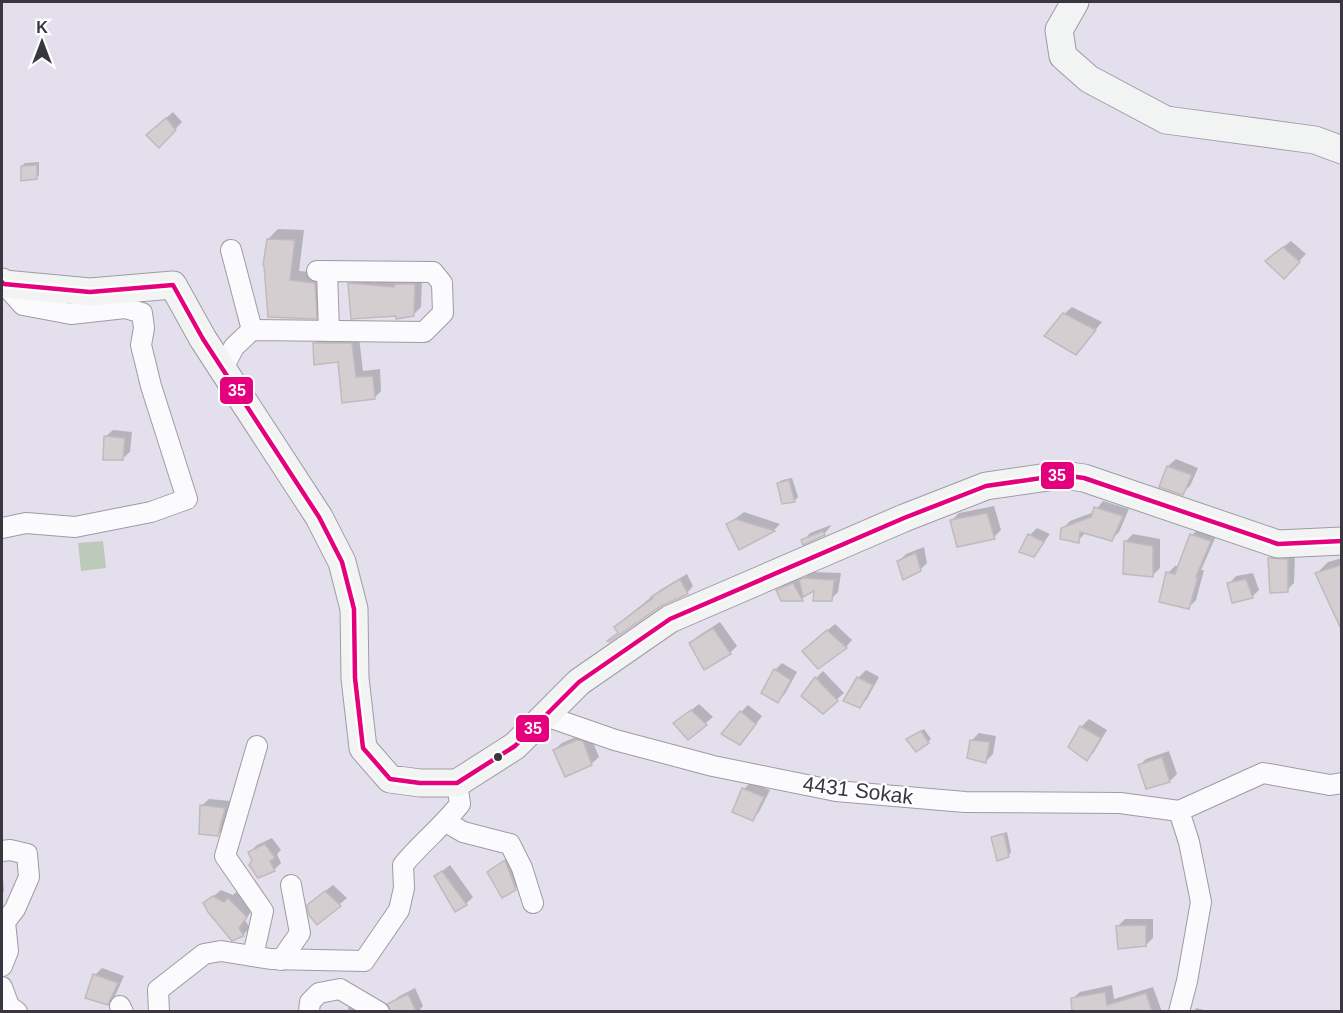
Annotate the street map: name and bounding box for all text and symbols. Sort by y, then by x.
north arrow [12,12,72,72]
text: K [36,19,48,36]
line badge: 35 [219,376,254,405]
text: 35 [228,382,246,399]
line badge: 35 [1040,461,1075,490]
text: 35 [1048,467,1066,484]
line badge: 35 [515,714,550,743]
text: 35 [524,720,542,737]
unlabelled marker [492,751,504,763]
street label: 4431 Sokak [802,772,915,808]

